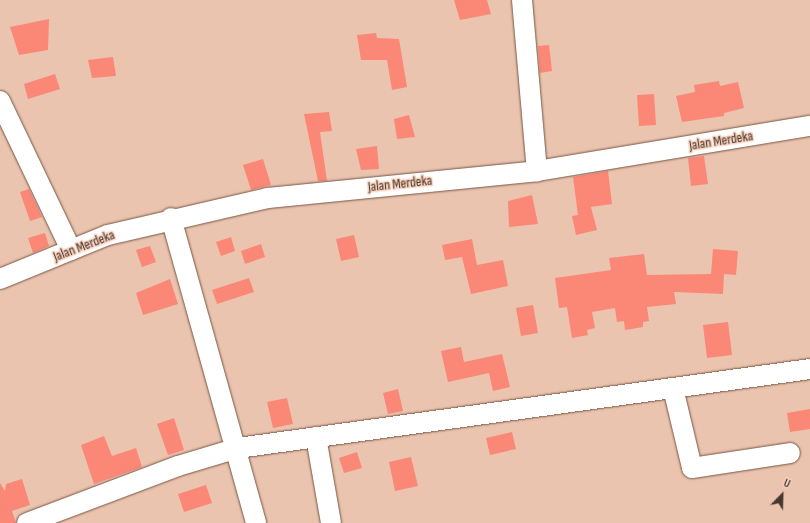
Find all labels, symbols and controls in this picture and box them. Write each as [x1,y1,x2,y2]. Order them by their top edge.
street label: Jalan Merdeka [688,128,754,154]
street label: Jalan Merdeka [367,172,433,196]
street label: Jalan Merdeka [51,227,117,265]
north arrow [762,475,802,515]
text: U [782,476,792,491]

